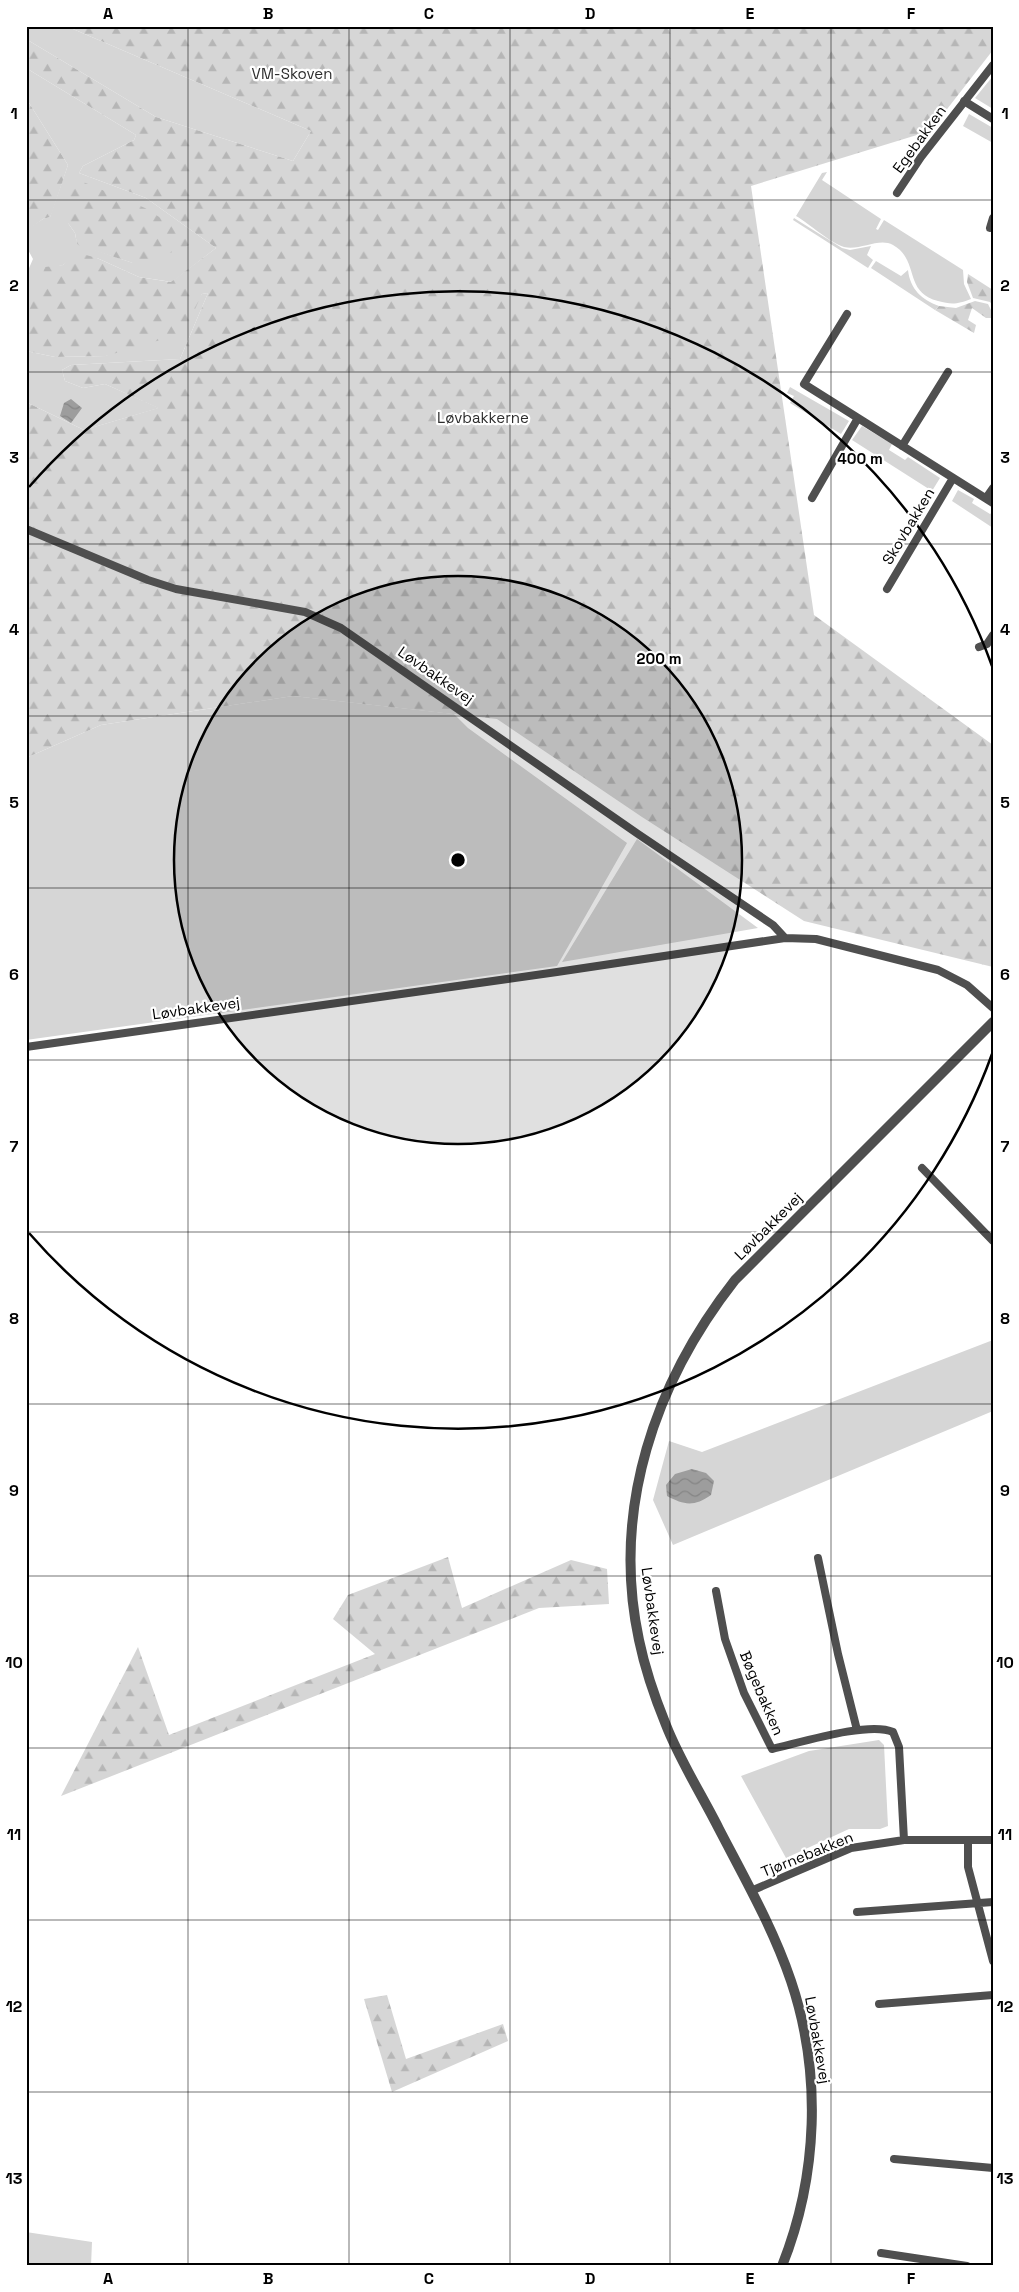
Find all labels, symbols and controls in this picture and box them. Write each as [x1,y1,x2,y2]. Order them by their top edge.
text: A [103,3,113,24]
text: B [263,3,273,24]
text: C [424,3,434,24]
text: D [585,3,595,24]
text: E [746,3,755,24]
text: F [907,3,916,24]
park label: VM-Skoven [252,64,332,83]
street label: Egebakken [888,101,950,177]
text: 1 [10,103,18,124]
text: 1 [1001,103,1009,124]
text: 2 [9,275,19,296]
text: 2 [1000,275,1010,296]
park label: Løvbakkerne [437,408,529,427]
text: 3 [9,447,19,468]
text: 3 [1000,447,1010,468]
text: 400 m [837,449,883,468]
street label: Skovbakken [878,484,938,568]
text: 4 [9,619,19,640]
text: 4 [1000,619,1010,640]
street label: Løvbakkevej [394,642,478,708]
text: 200 m [637,649,681,668]
text: 5 [9,792,19,813]
text: 5 [1000,792,1010,813]
centre of rings [449,851,467,869]
text: 6 [9,964,19,985]
text: 6 [1000,964,1010,985]
street label: Løvbakkevej [151,992,241,1024]
text: 7 [10,1136,19,1157]
text: 7 [1001,1136,1010,1157]
street label: Løvbakkevej [730,1188,806,1264]
text: 8 [9,1308,19,1329]
text: 8 [1000,1308,1010,1329]
text: 9 [9,1480,19,1501]
text: 9 [1000,1480,1010,1501]
street label: Løvbakkevej [637,1566,669,1656]
street label: Bøgebakken [736,1648,788,1738]
text: 10 [5,1652,23,1673]
text: 10 [996,1652,1014,1673]
text: 11 [7,1824,21,1845]
text: 11 [998,1824,1012,1845]
street label: Tjørnebakken [758,1827,856,1881]
street label: Løvbakkevej [801,1995,835,2085]
text: 12 [6,1996,22,2017]
text: 12 [997,1996,1013,2017]
text: 13 [6,2168,23,2189]
text: 13 [997,2168,1014,2189]
text: A [103,2268,113,2289]
text: B [263,2268,273,2289]
text: C [424,2268,434,2289]
text: D [585,2268,595,2289]
text: E [746,2268,755,2289]
text: F [907,2268,916,2289]

